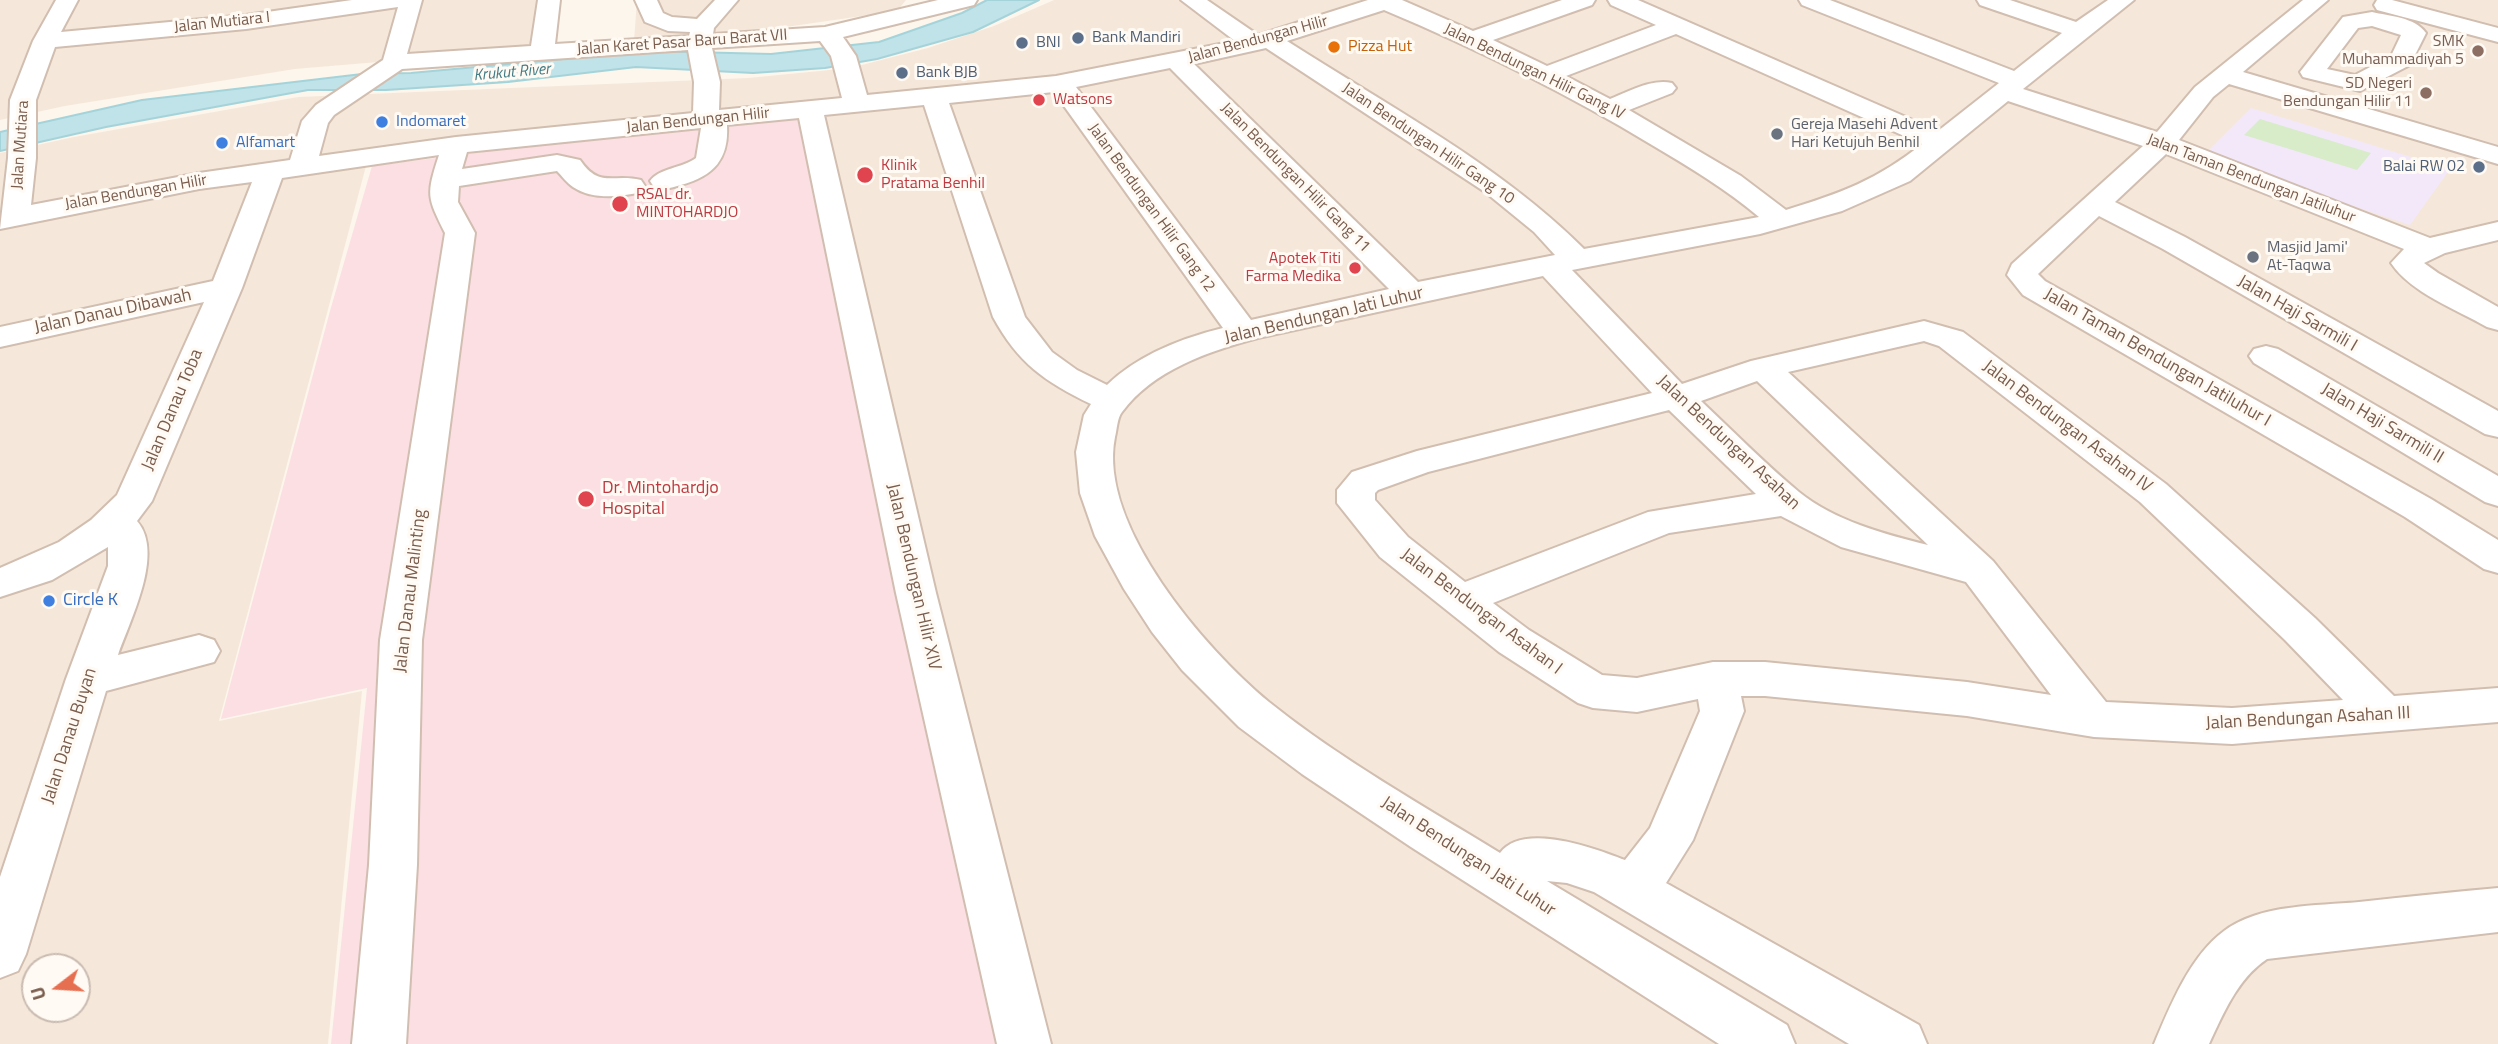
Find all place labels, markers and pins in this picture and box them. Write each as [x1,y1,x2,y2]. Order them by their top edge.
place label: Bank Mandiri [1092,28,1181,48]
marker: Bank Mandiri [1070,30,1086,46]
place label: SMK Muhammadiyah 5 [2342,32,2464,70]
place label: BNI [1036,33,1061,53]
marker: BNI [1014,35,1030,51]
place label: Pizza Hut [1348,37,1412,57]
marker: Pizza Hut [1326,39,1342,55]
marker: SMK Muhammadiyah 5 [2470,43,2486,59]
place label: Bank BJB [916,63,978,83]
marker: Bank BJB [894,65,910,81]
place label: SD Negeri Bendungan Hilir 11 [2283,74,2412,112]
marker: SD Negeri Bendungan Hilir 11 [2418,85,2434,101]
place label: Watsons [1053,90,1112,110]
marker: Watsons [1031,92,1047,108]
place label: Indomaret [396,112,466,132]
marker: Indomaret [374,114,390,130]
place label: Gereja Masehi Advent Hari Ketujuh Benhil [1791,115,1938,153]
marker: Gereja Masehi Advent Hari Ketujuh Benhil [1769,126,1785,142]
place label: Alfamart [236,133,295,153]
marker: Alfamart [214,135,230,151]
place label: Klinik Pratama Benhil [881,156,985,194]
place label: Balai RW 02 [2383,157,2465,177]
marker: Balai RW 02 [2471,159,2487,175]
marker: Klinik Pratama Benhil [855,165,875,185]
place label: RSAL dr. MINTOHARDJO [636,185,738,223]
marker: RSAL dr. MINTOHARDJO [610,194,630,214]
place label: Masjid Jami' At-Taqwa [2267,238,2348,276]
place label: Apotek Titi Farma Medika [1246,249,1341,287]
marker: Masjid Jami' At-Taqwa [2245,249,2261,265]
marker: Apotek Titi Farma Medika [1347,260,1363,276]
place label: Dr. Mintohardjo Hospital [602,478,719,520]
marker: Dr. Mintohardjo Hospital [576,489,596,509]
place label: Circle K [63,590,118,612]
marker: Circle K [41,593,57,609]

